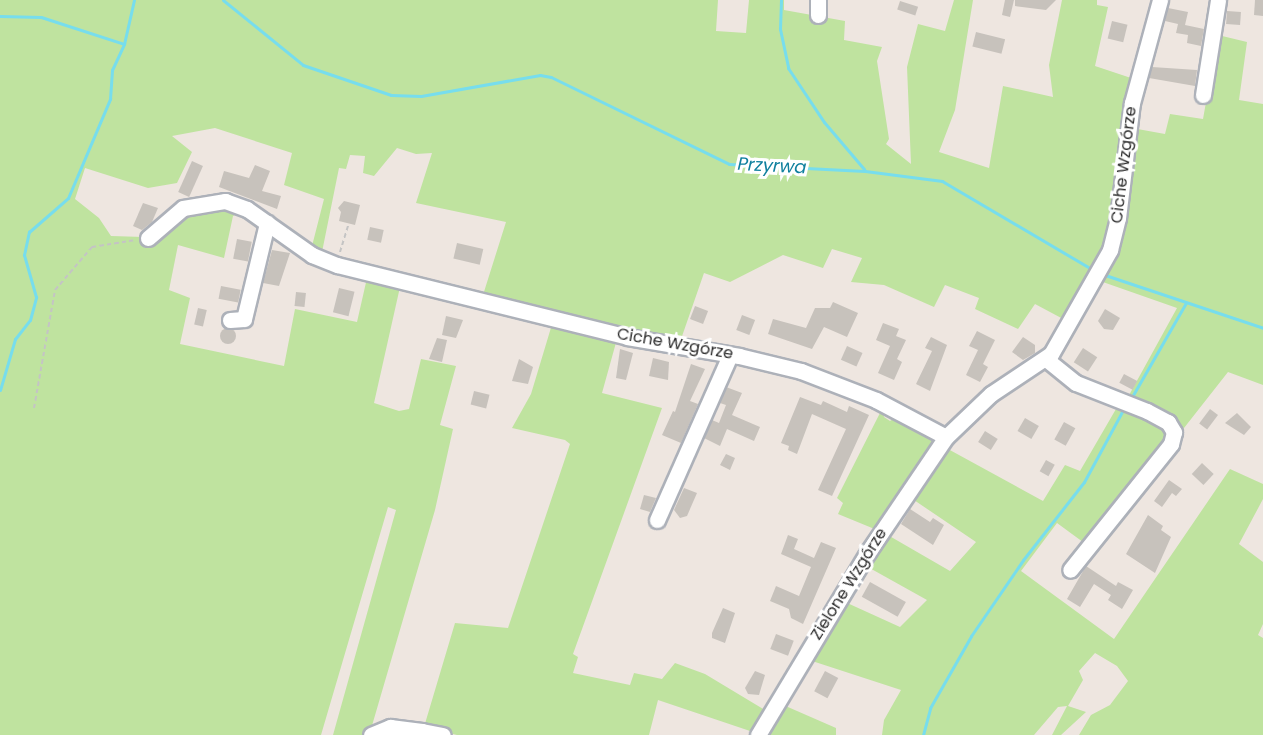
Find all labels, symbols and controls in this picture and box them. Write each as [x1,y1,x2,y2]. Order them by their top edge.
street label: Ciche Wzgórze [1107,105,1141,225]
water label: Przyrwa [737,153,807,179]
street label: Ciche Wzgórze [615,324,735,364]
street label: Zielone Wzgórze [807,525,891,643]

